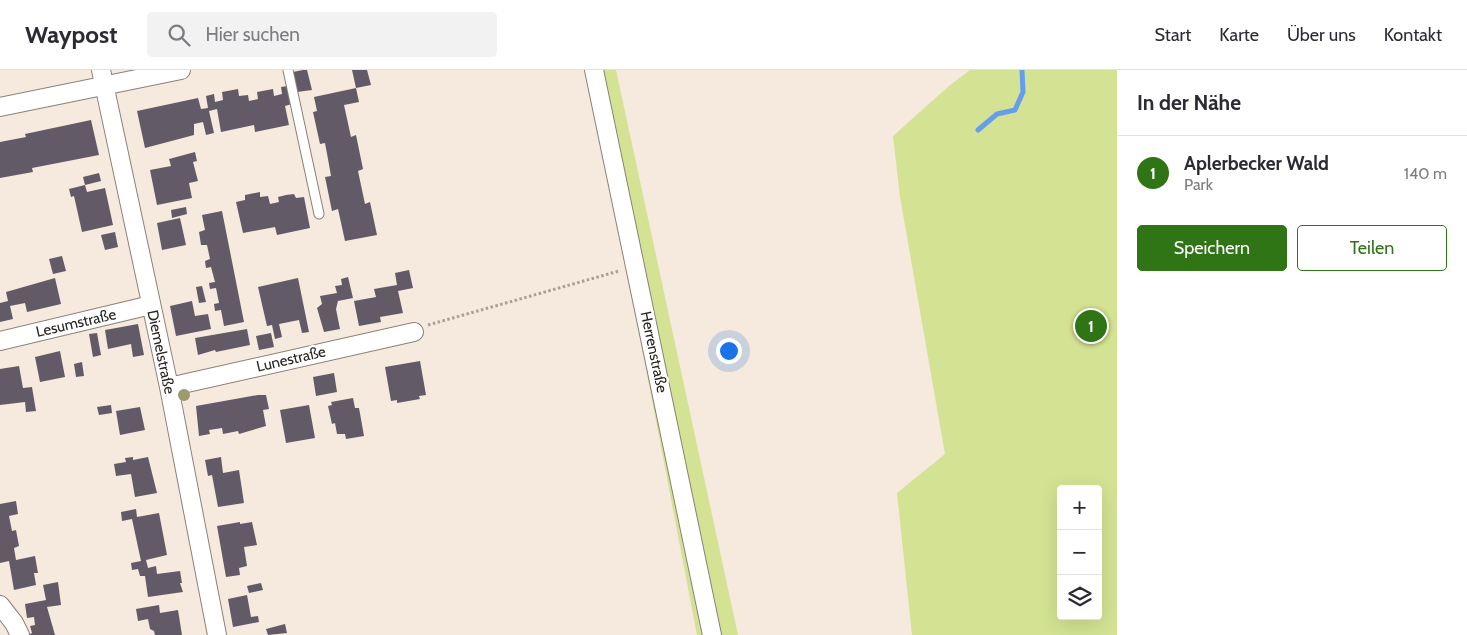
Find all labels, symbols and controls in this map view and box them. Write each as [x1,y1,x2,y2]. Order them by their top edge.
search box [147,12,497,57]
text: Waypost [25,20,117,49]
icon: search [165,21,193,49]
text: Hier suchen [205,23,300,46]
text: Start [1155,24,1191,46]
text: Karte [1219,24,1259,46]
text: Über uns [1287,24,1356,46]
text: Kontakt [1384,24,1442,46]
text: In der Nähe [1137,90,1241,115]
text: Aplerbecker Wald [1184,152,1329,175]
text: 1 [1150,164,1156,183]
text: 140 m [1404,164,1447,183]
text: Park [1184,175,1213,194]
button: Speichern [1137,225,1287,271]
button: Teilen [1297,225,1447,271]
street label: Lesumstraße [34,305,118,341]
pin: 1 [1075,307,1107,345]
street label: Diemelstraße [143,308,179,396]
street label: Herrenstraße [637,310,671,395]
your location [716,338,742,364]
street label: Lunestraße [255,342,328,376]
map controls [1057,485,1102,620]
button: + [1057,485,1102,530]
button: − [1057,530,1102,575]
button: layers [1057,575,1102,620]

